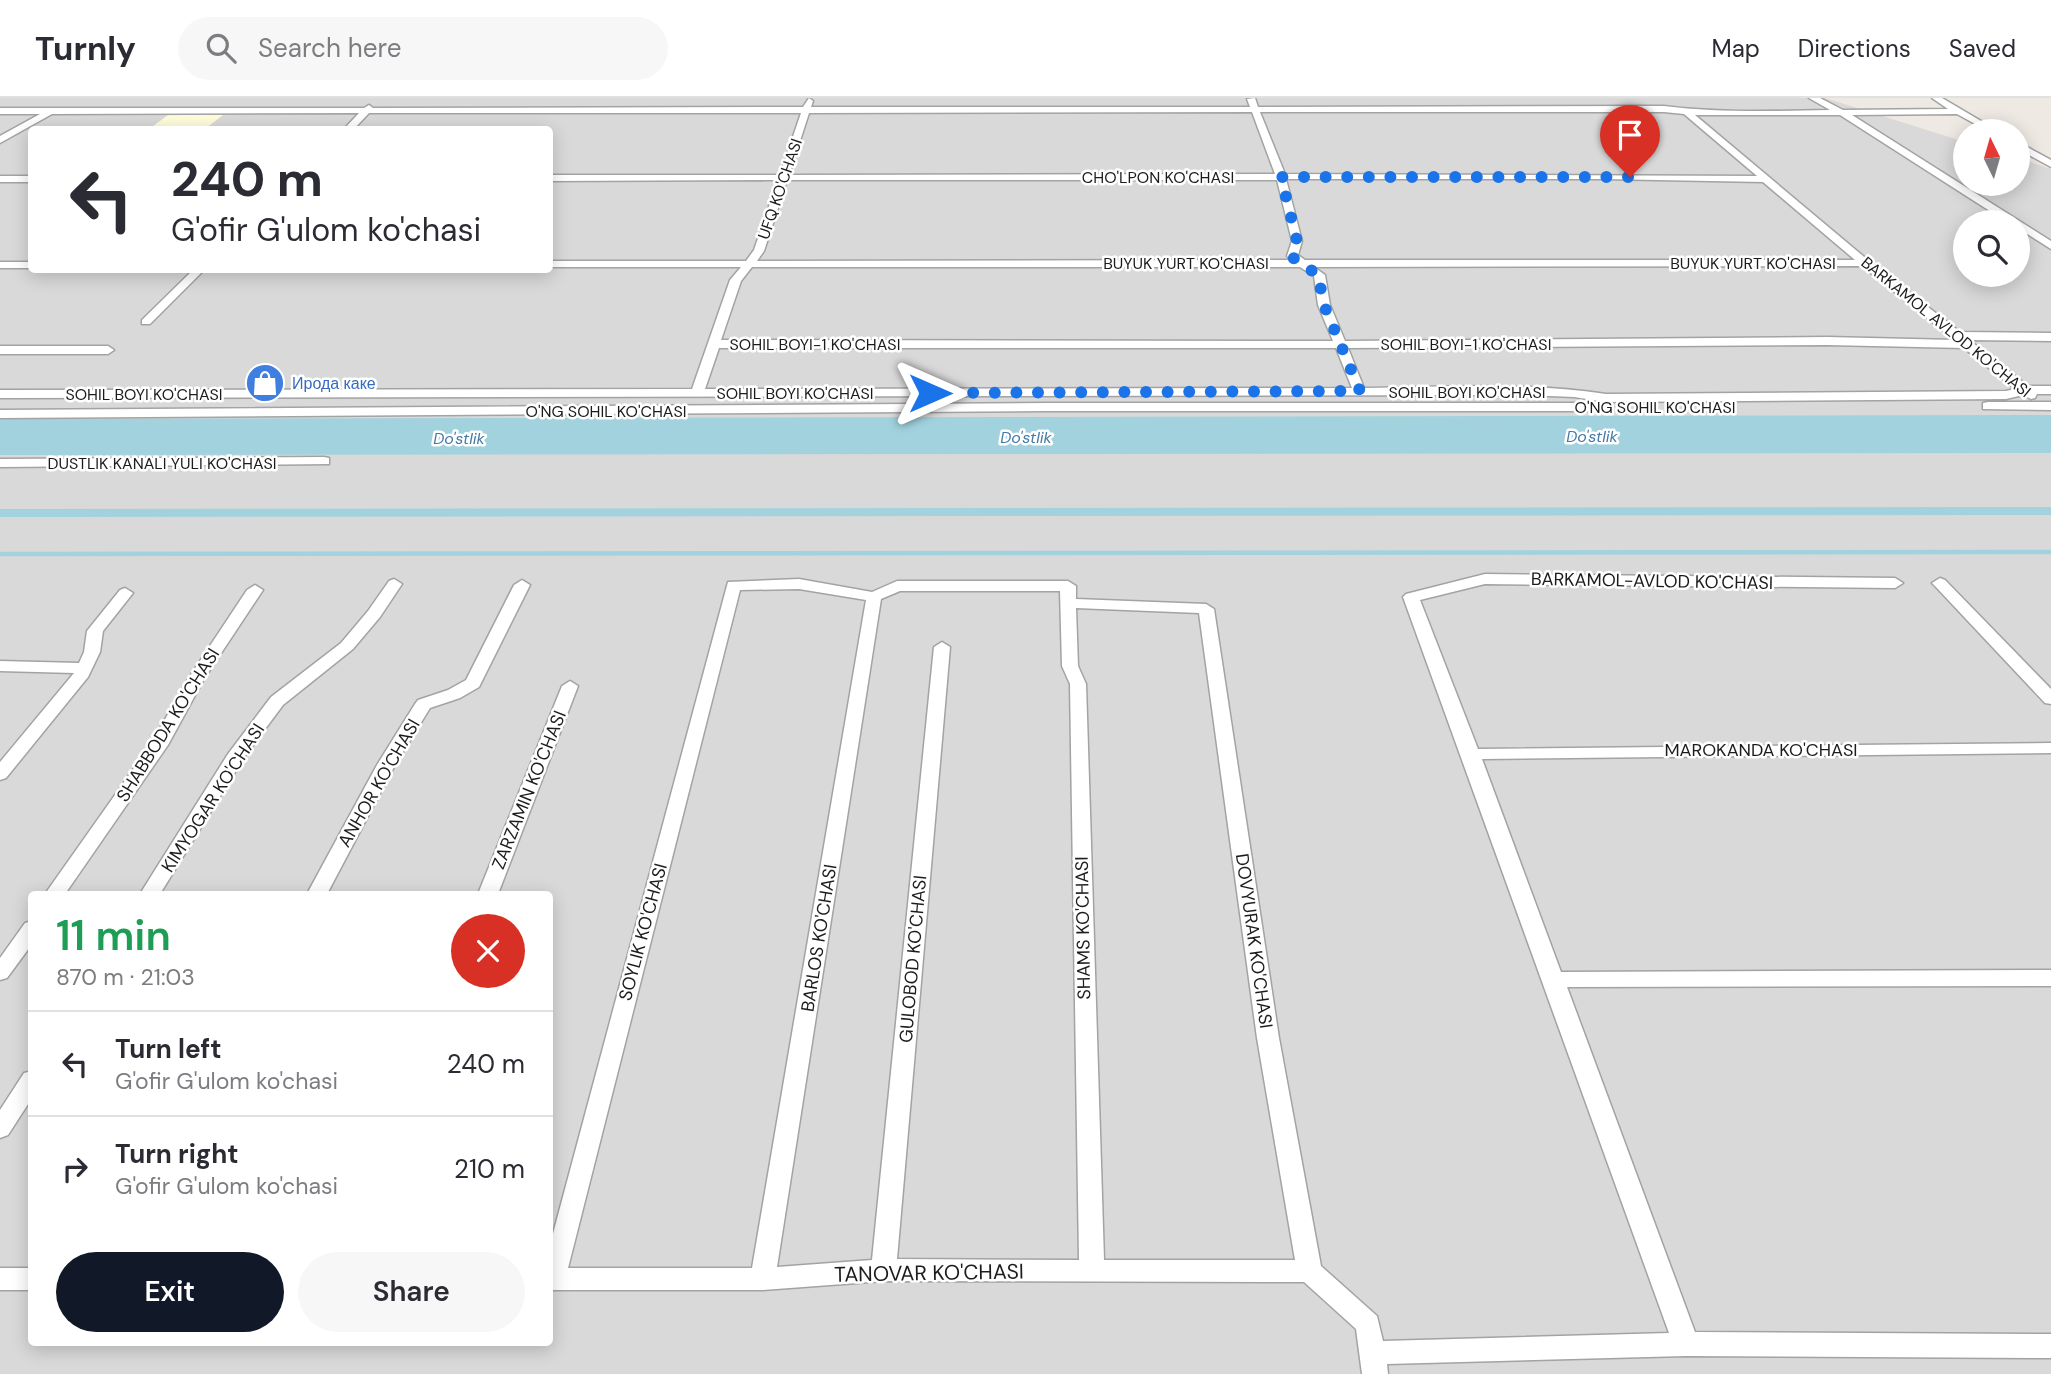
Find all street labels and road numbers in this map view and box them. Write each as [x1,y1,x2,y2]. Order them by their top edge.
street label: UFQ KO'CHASI [753,136,807,242]
street label: CHO'LPON KO'CHASI [1082,167,1234,188]
street label: BARKAMOL AVLOD KO'CHASI [1857,252,2035,402]
street label: BUYUK YURT KO'CHASI [1103,253,1269,274]
street label: BUYUK YURT KO'CHASI [1670,253,1836,274]
street label: SOHIL BOYI-1 KO'CHASI [730,334,900,355]
street label: SOHIL BOYI-1 KO'CHASI [1381,334,1551,355]
street label: SOHIL BOYI KO'CHASI [1388,382,1546,403]
street label: SOHIL BOYI KO'CHASI [716,383,874,404]
street label: SOHIL BOYI KO'CHASI [65,384,223,405]
street label: O'NG SOHIL KO'CHASI [1575,397,1736,418]
street label: O'NG SOHIL KO'CHASI [526,401,687,422]
street label: DUSTLIK KANALI YULI KO'CHASI [47,453,277,474]
street label: BARKAMOL-AVLOD KO'CHASI [1531,567,1773,595]
street label: SHABBODA KO'CHASI [111,644,225,806]
street label: ZARZAMIN KO'CHASI [486,707,572,873]
street label: ANHOR KO'CHASI [333,714,425,852]
street label: KIMYOGAR KO'CHASI [156,719,270,877]
street label: MAROKANDA KO'CHASI [1664,738,1858,762]
street label: DOVYURAK KO'CHASI [1230,852,1278,1030]
street label: SHAMS KO'CHASI [1070,856,1096,1000]
street label: SOYLIK KO'CHASI [613,861,673,1003]
street label: BARLOS KO'CHASI [795,862,843,1014]
street label: GULOBOD KO'CHASI [894,874,932,1044]
street label: TANOVAR KO'CHASI [834,1257,1024,1289]

